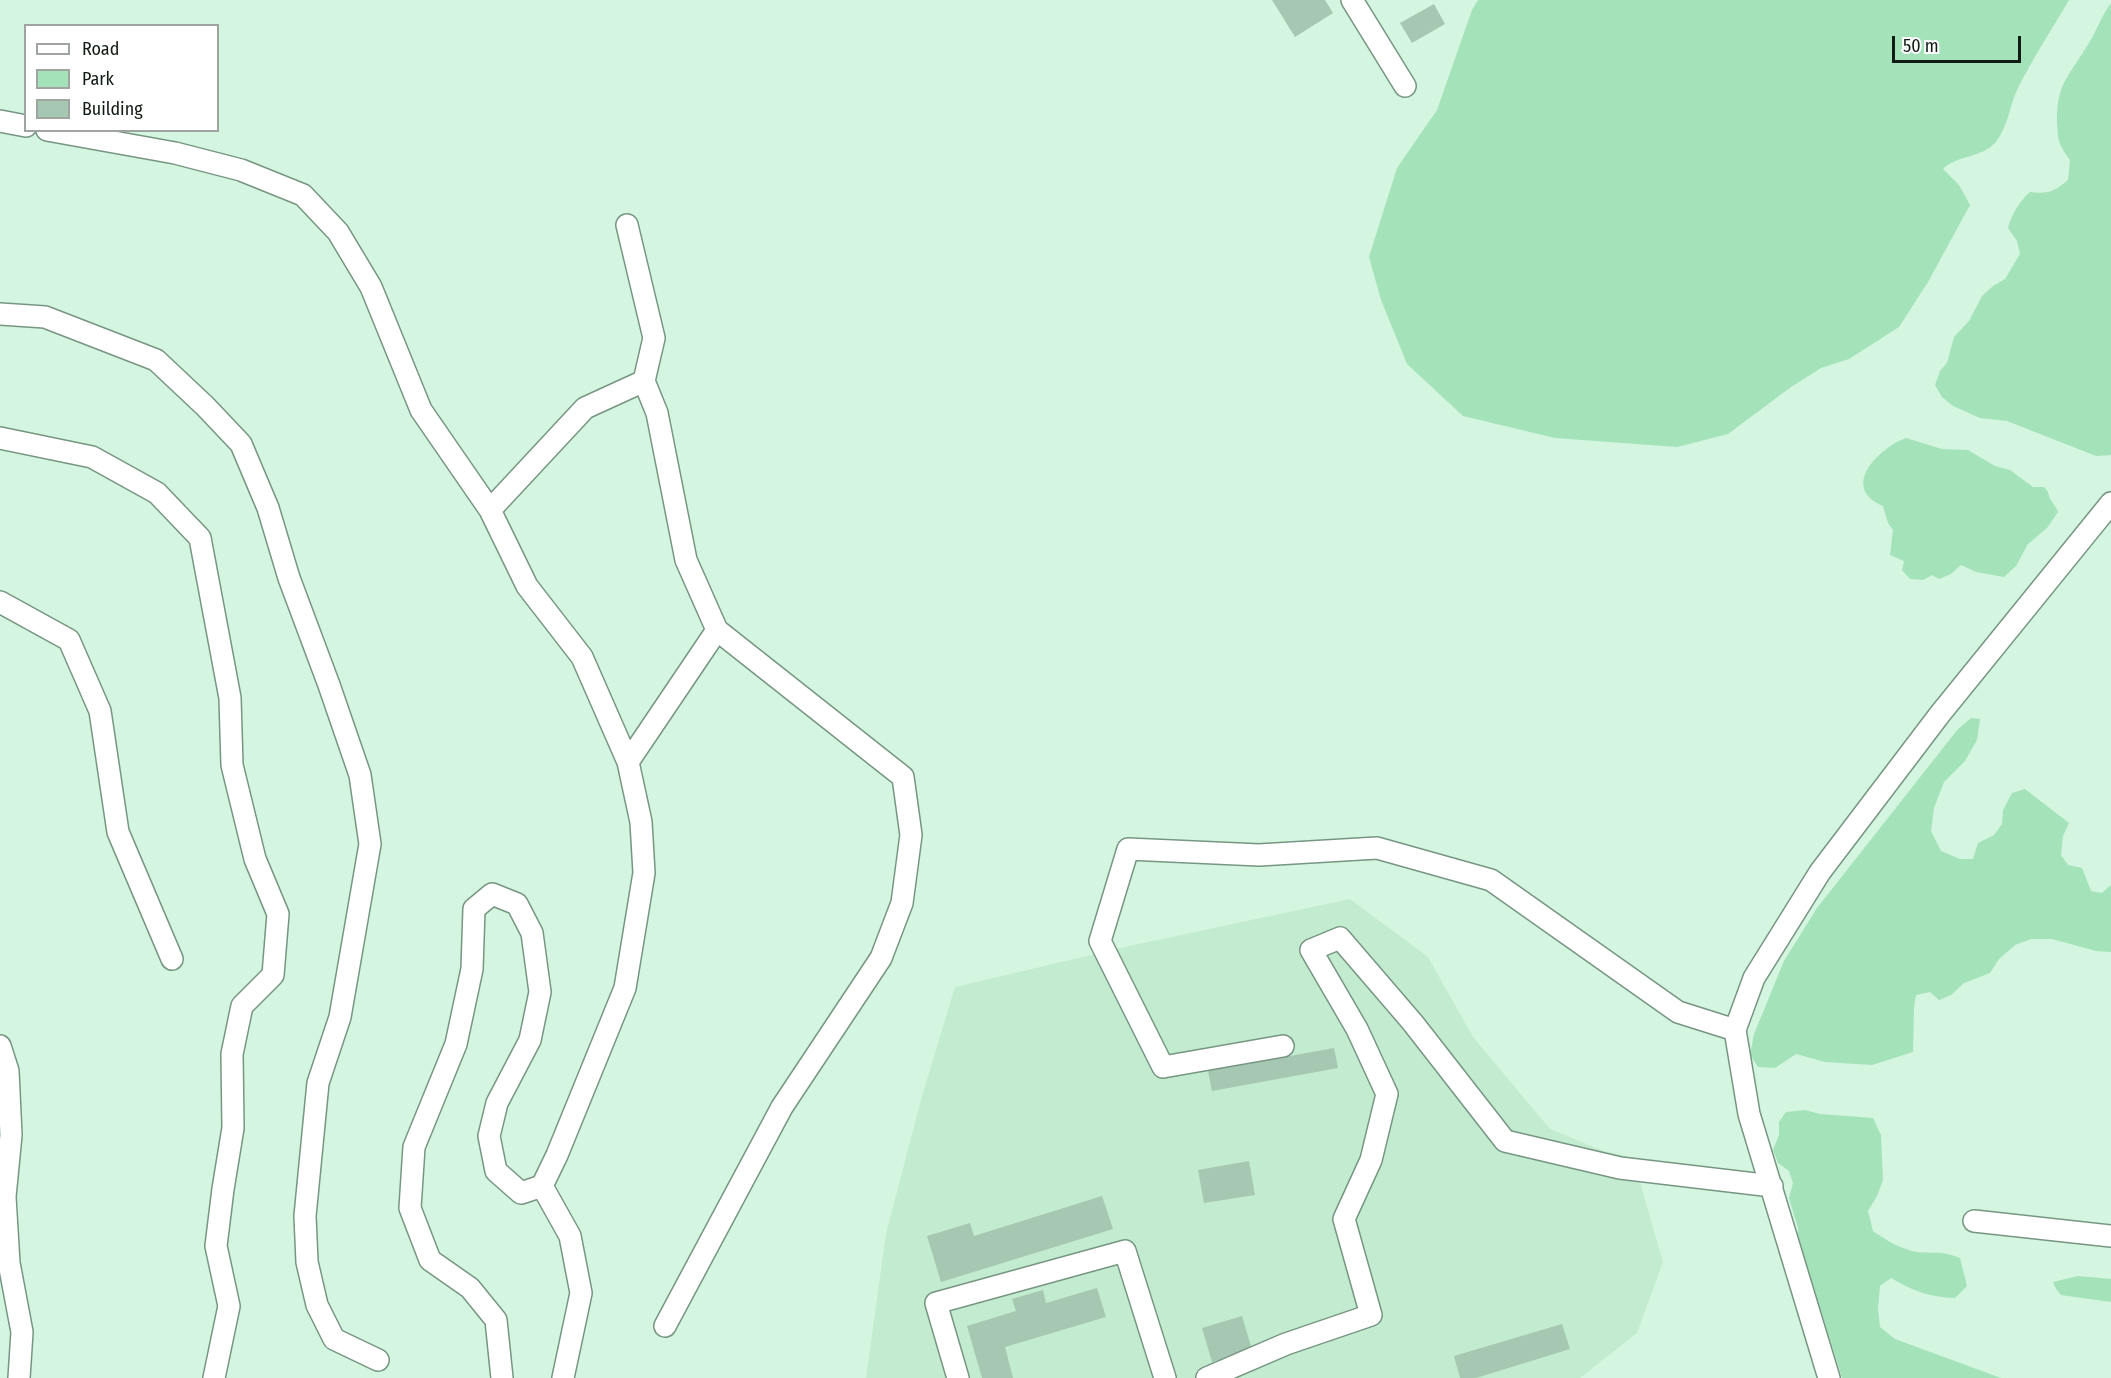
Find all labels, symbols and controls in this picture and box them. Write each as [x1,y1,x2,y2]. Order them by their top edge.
legend [24,24,219,132]
scale bar [1895,24,2024,62]
text: 50 m [1903,35,1939,57]
text: Road [82,38,119,60]
text: Park [82,68,114,90]
text: Building [82,98,143,120]

